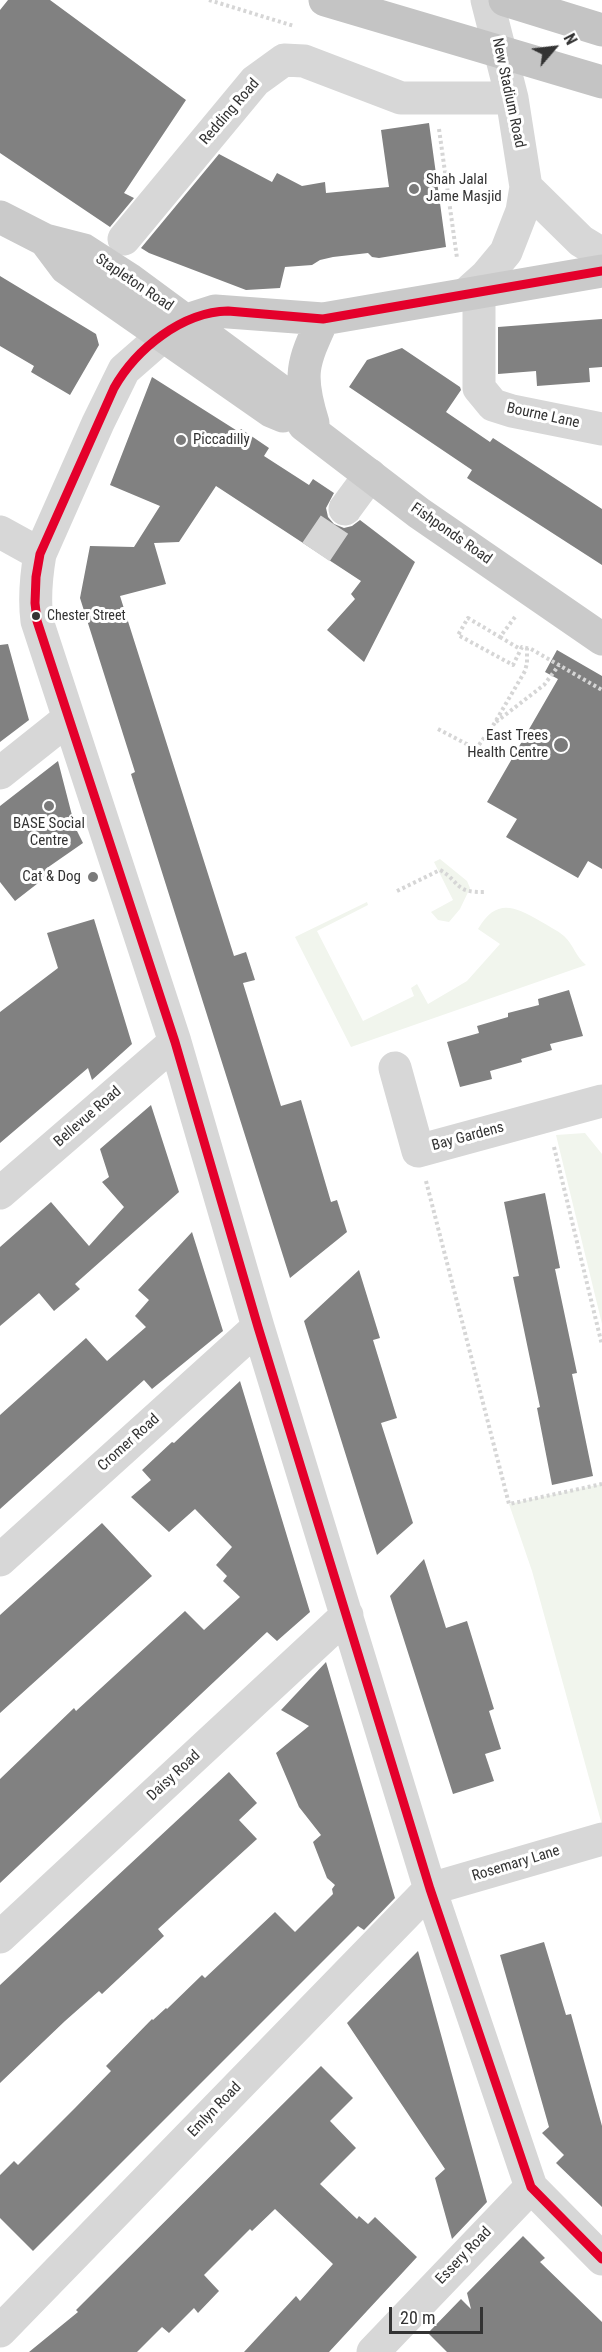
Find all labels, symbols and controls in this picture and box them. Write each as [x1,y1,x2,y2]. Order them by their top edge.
north arrow [524,18,584,78]
text: N [560,31,581,48]
street label: New Stadium Road [488,36,528,150]
street label: Redding Road [196,75,264,149]
place label: Shah Jalal Jame Masjid [426,171,502,206]
marker: Shah Jalal Jame Masjid [407,182,421,196]
street label: Stapleton Road [92,250,176,316]
street label: Bourne Lane [505,400,581,432]
place label: Piccadilly [193,431,250,449]
marker: Piccadilly [174,433,188,447]
street label: Fishponds Road [407,499,495,569]
place label: Chester Street [47,608,126,624]
marker: Chester Street [30,610,42,622]
place label: East Trees Health Centre [467,727,548,762]
marker: East Trees Health Centre [552,736,570,754]
marker: BASE Social Centre [42,799,56,813]
place label: BASE Social Centre [13,815,85,850]
place label: Cat & Dog [22,868,81,886]
marker: Cat & Dog [86,870,100,884]
street label: Bellevue Road [51,1083,125,1151]
street label: Bay Gardens [430,1119,506,1155]
street label: Cromer Road [94,1411,164,1475]
street label: Daisy Road [144,1747,204,1805]
street label: Rosemary Lane [470,1842,562,1886]
street label: Emlyn Road [184,2079,246,2141]
street label: Essery Road [432,2224,496,2288]
scale bar [392,2295,486,2333]
text: 20 m [400,2307,435,2328]

